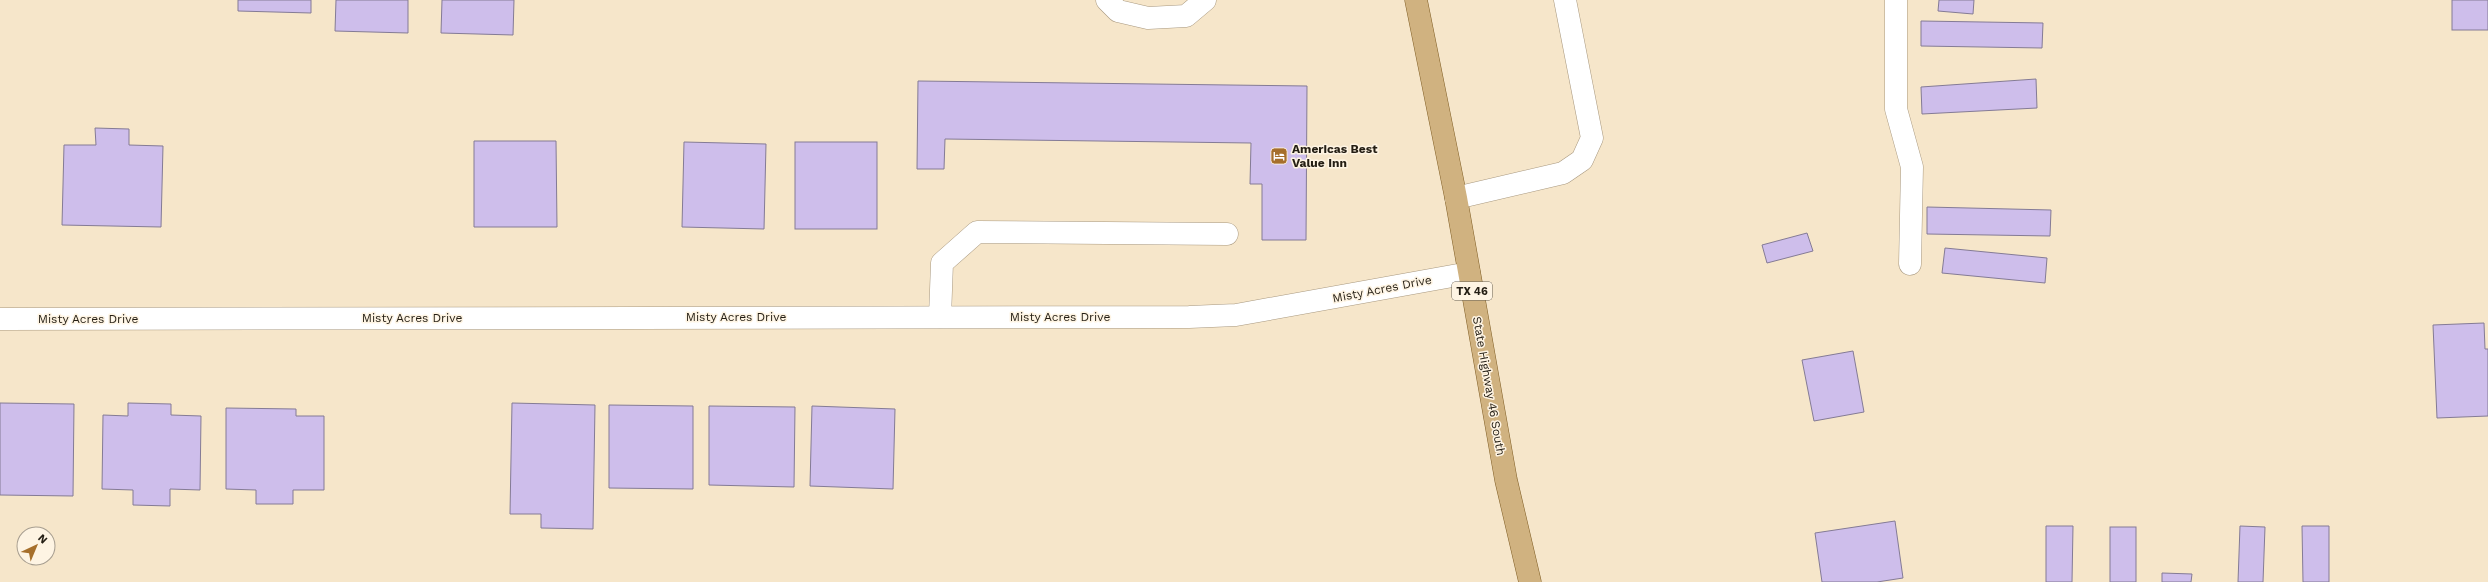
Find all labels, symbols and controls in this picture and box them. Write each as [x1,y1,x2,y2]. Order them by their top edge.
place label: Americas Best Value Inn [1292,142,1378,170]
hotel icon: Americas Best Value Inn [1269,146,1289,166]
street label: Misty Acres Drive [1331,273,1433,305]
road number: TX 46 [1452,282,1492,300]
street label: Misty Acres Drive [686,310,786,324]
street label: Misty Acres Drive [1010,310,1110,324]
street label: Misty Acres Drive [362,311,462,325]
street label: Misty Acres Drive [38,312,138,326]
street label: State Highway 46 South [1470,315,1508,457]
north arrow [16,526,56,566]
text: N [35,532,50,547]

